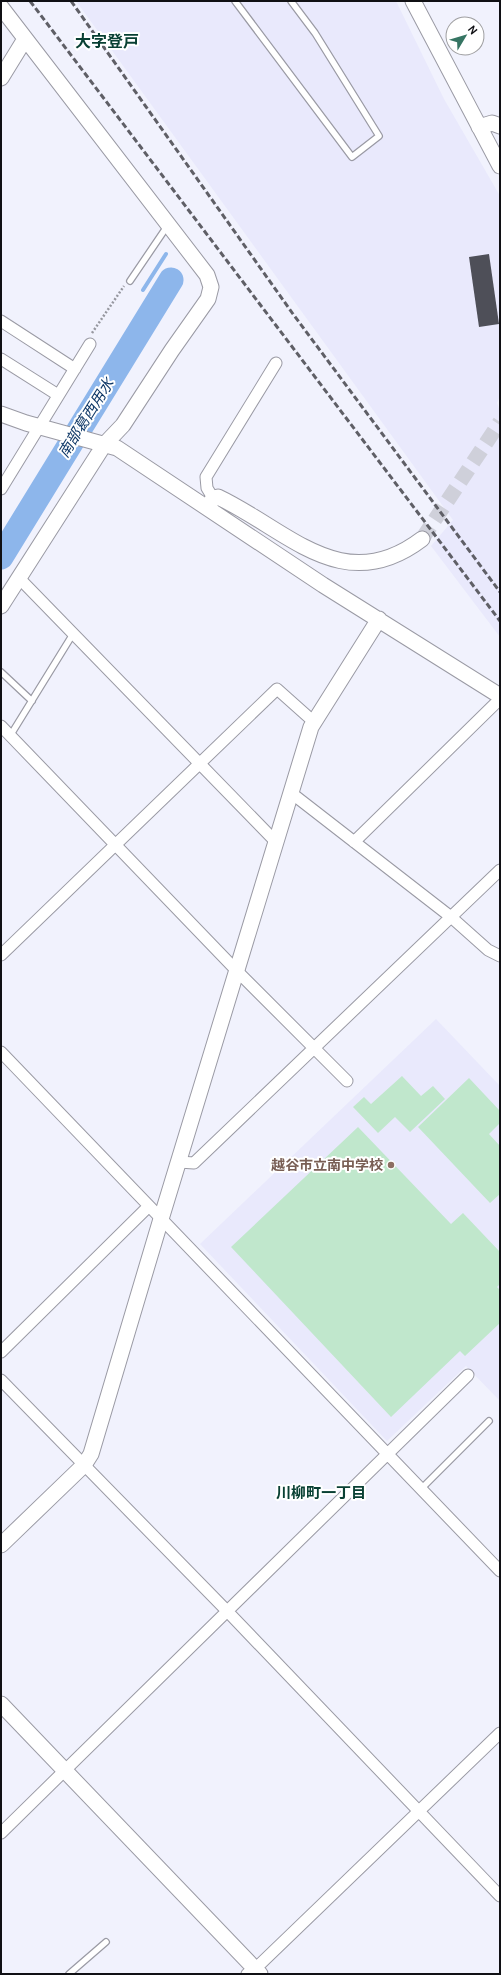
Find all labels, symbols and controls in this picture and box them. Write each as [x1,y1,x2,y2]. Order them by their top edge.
north arrow [445,16,485,56]
text: N [465,22,481,37]
district label: 大字登戸 [75,32,139,51]
water label: 南部葛西用水 [55,373,119,461]
place label: 越谷市立南中学校 [271,1156,383,1174]
marker: 越谷市立南中学校 [386,1160,396,1170]
district label: 川柳町一丁目 [276,1484,366,1502]

